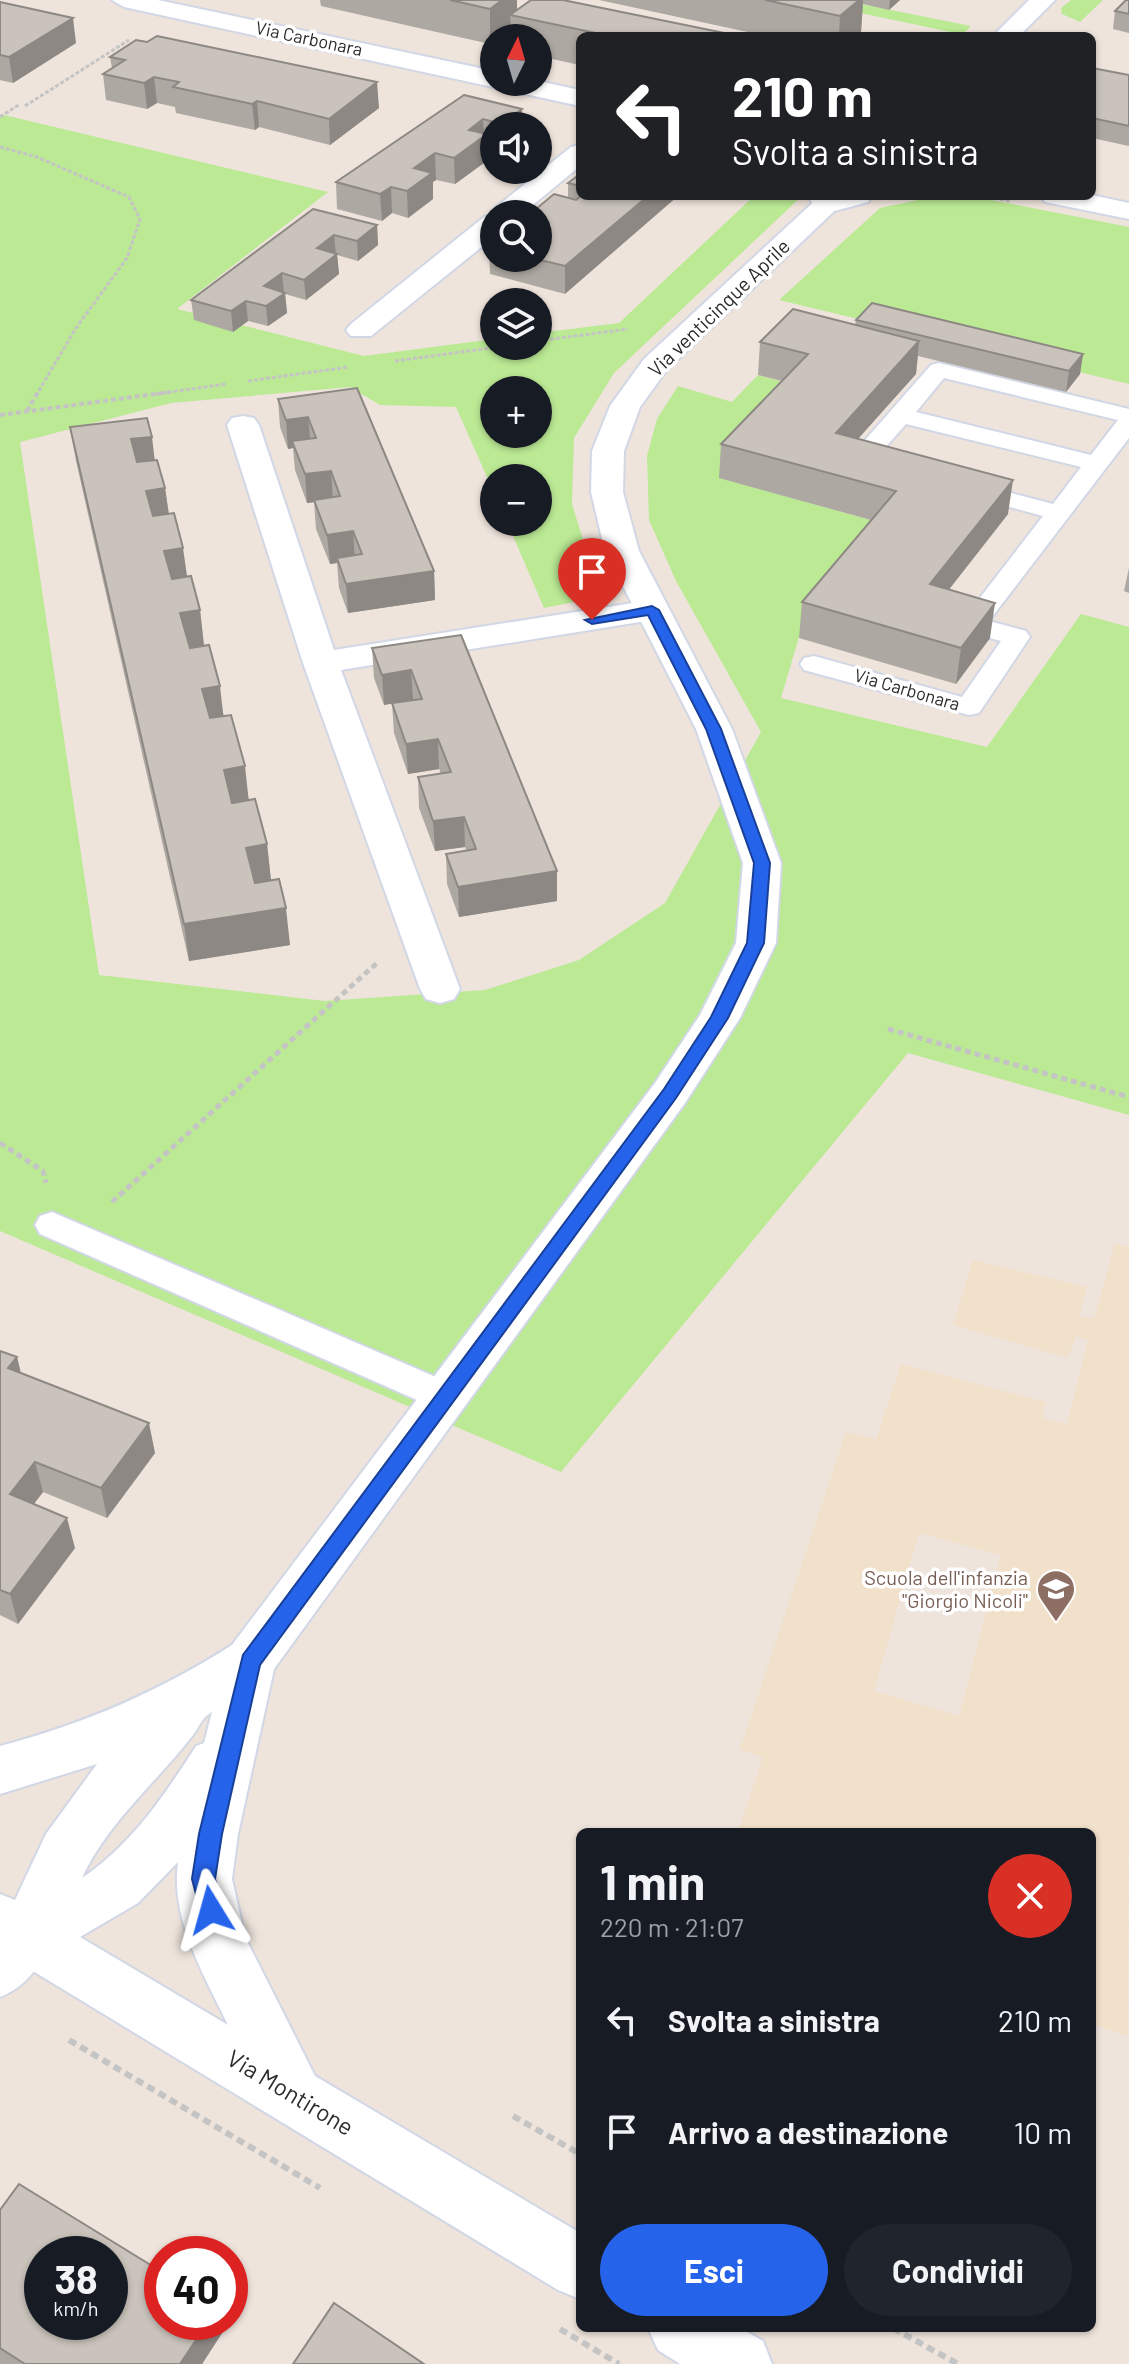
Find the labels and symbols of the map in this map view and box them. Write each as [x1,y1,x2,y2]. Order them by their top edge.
street label: Via Carbonara [254,16,365,60]
north arrow [480,24,552,96]
street label: Via venticinque Aprile [642,233,794,381]
pin [558,538,626,620]
street label: Via Carbonara [852,663,963,715]
place label: Scuola dell'infanzia "Giorgio Nicoli" [864,1565,1028,1612]
school or university icon: Scuola dell'infanzia "Giorgio Nicoli" [1035,1568,1077,1623]
position arrow [169,1868,253,1952]
street label: Via Montirone [222,2043,359,2141]
speed limit sign: 40 [144,2236,248,2340]

